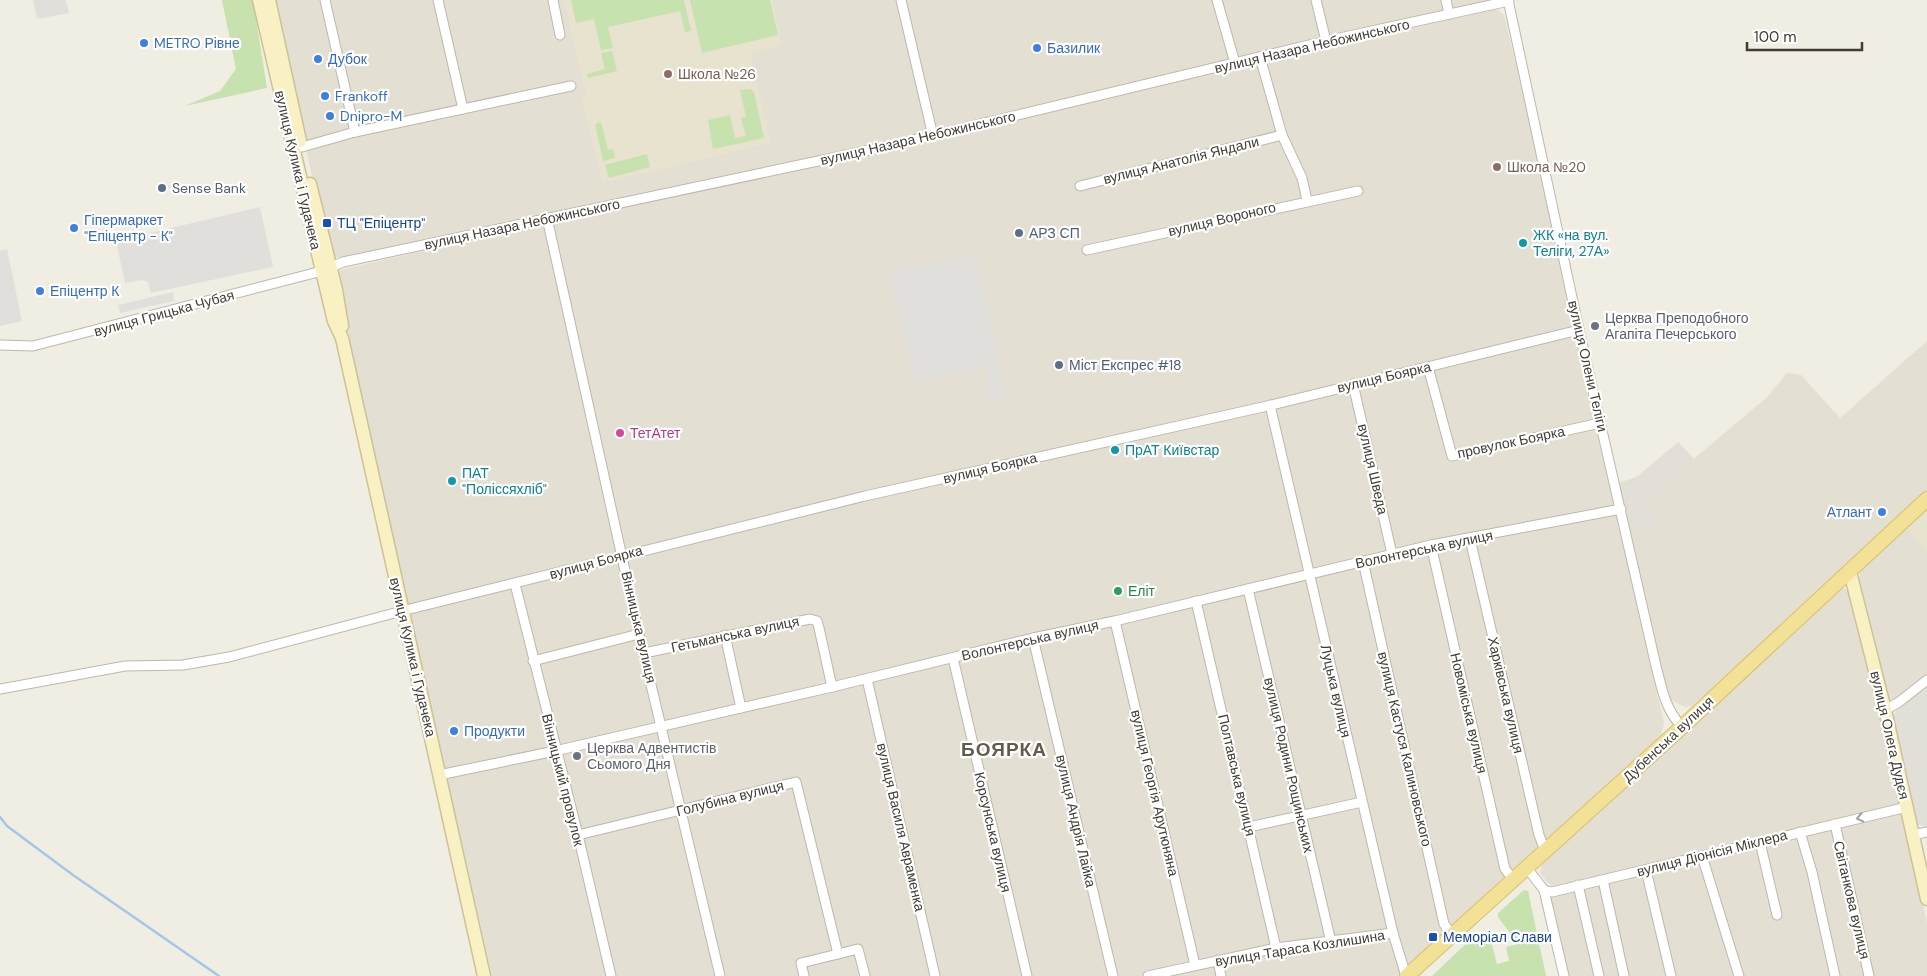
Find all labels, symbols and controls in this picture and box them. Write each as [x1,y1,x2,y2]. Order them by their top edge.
street label: вулиця Назара Небожинського [1213,15,1411,77]
scale bar [1747,20,1862,52]
text: 100 m [1754,27,1797,47]
place label: METRO Рівне [154,34,240,52]
marker: METRO Рівне [138,37,150,49]
place label: Базилик [1047,39,1101,57]
marker: Базилик [1031,42,1043,54]
place label: Дубок [328,50,368,68]
marker: Дубок [312,53,324,65]
place label: Школа №26 [678,65,756,83]
marker: Школа №26 [662,68,674,80]
place label: Frankoff [335,87,388,105]
street label: вулиця Кулика і Гудачека [271,89,325,252]
marker: Frankoff [319,90,331,102]
place label: Dnipro-M [340,107,402,125]
street label: вулиця Назара Небожинського [819,107,1017,169]
marker: Dnipro-M [324,110,336,122]
street label: вулиця Анатолія Яндали [1101,132,1261,188]
place label: Школа №20 [1507,158,1586,176]
marker: Школа №20 [1491,161,1503,173]
place label: Sense Bank [172,179,246,197]
marker: Sense Bank [156,182,168,194]
street label: вулиця Назара Небожинського [422,194,622,254]
street label: вулиця Вороного [1166,198,1278,240]
place label: Гіпермаркет "Епіцентр - К" [84,211,173,245]
place label: ТЦ "Епіцентр" [337,214,425,232]
marker: ТЦ "Епіцентр" [321,217,333,229]
marker: Гіпермаркет "Епіцентр - К" [68,222,80,234]
place label: АРЗ СП [1029,224,1080,242]
place label: ЖК «на вул. Теліги, 27А» [1533,226,1610,260]
marker: АРЗ СП [1013,227,1025,239]
marker: ЖК «на вул. Теліги, 27А» [1517,237,1529,249]
place label: Епіцентр К [50,282,120,300]
marker: Епіцентр К [34,285,46,297]
street label: вулиця Грицька Чубая [92,286,236,340]
street label: вулиця Олени Теліги [1564,298,1612,434]
place label: Церква Преподобного Агапіта Печерського [1605,309,1749,343]
marker: Церква Преподобного Агапіта Печерського [1589,320,1601,332]
place label: Міст Експрес #18 [1069,356,1182,374]
street label: вулиця Боярка [1335,357,1433,397]
marker: Міст Експрес #18 [1053,359,1065,371]
street label: вулиця Шведа [1354,422,1392,516]
street label: провулок Боярка [1456,422,1567,462]
place label: ТетАтет [630,424,681,442]
marker: ТетАтет [614,427,626,439]
place label: ПрАТ Київстар [1125,441,1220,459]
marker: ПрАТ Київстар [1109,444,1121,456]
street label: вулиця Боярка [941,448,1039,488]
place label: ПАТ "Поліссяхліб" [462,464,547,498]
marker: ПАТ "Поліссяхліб" [446,475,458,487]
place label: Атлант [1827,503,1873,521]
marker: Атлант [1876,506,1888,518]
street label: Волонтерська вулиця [1354,526,1494,572]
street label: вулиця Боярка [547,541,645,583]
street label: Вінницька вулиця [617,569,661,685]
street label: вулиця Кулика і Гудачека [386,576,440,739]
place label: Еліт [1128,582,1156,600]
marker: Еліт [1112,585,1124,597]
street label: Гетьманська вулиця [669,612,801,656]
street label: Волонтерська вулиця [960,615,1100,665]
street label: Харківська вулиця [1484,635,1528,755]
street label: Луцька вулиця [1317,643,1355,739]
street label: вулиця Кастуся Калиновського [1374,650,1436,848]
street label: Новоміська вулиця [1446,651,1492,775]
street label: вулиця Олега Дудєя [1866,669,1914,801]
street label: вулиця Родини Рощинських [1260,676,1318,854]
street label: Дубенська вулиця [1619,692,1717,786]
street label: вулиця Георгія Арутюняна [1127,708,1183,878]
street label: Вінницький провулок [538,712,588,849]
street label: Полтавська вулиця [1214,712,1260,838]
place label: Продукти [464,722,525,740]
marker: Продукти [448,725,460,737]
district label: БОЯРКА [961,737,1047,762]
place label: Церква Адвентистів Сьомого Дня [587,739,716,773]
street label: вулиця Василя Авраменка [873,741,929,913]
marker: Церква Адвентистів Сьомого Дня [571,750,583,762]
street label: вулиця Андрія Лайка [1052,753,1100,889]
street label: Корсунська вулиця [970,770,1016,894]
street label: Голубина вулиця [674,776,786,820]
one-way arrow [1855,812,1864,823]
street label: вулиця Діонісія Міклера [1635,826,1789,880]
street label: Світанкова вулиця [1830,839,1874,961]
street label: вулиця Тараса Козлишина [1214,926,1386,970]
place label: Меморіал Слави [1443,928,1552,946]
marker: Меморіал Слави [1427,931,1439,943]

